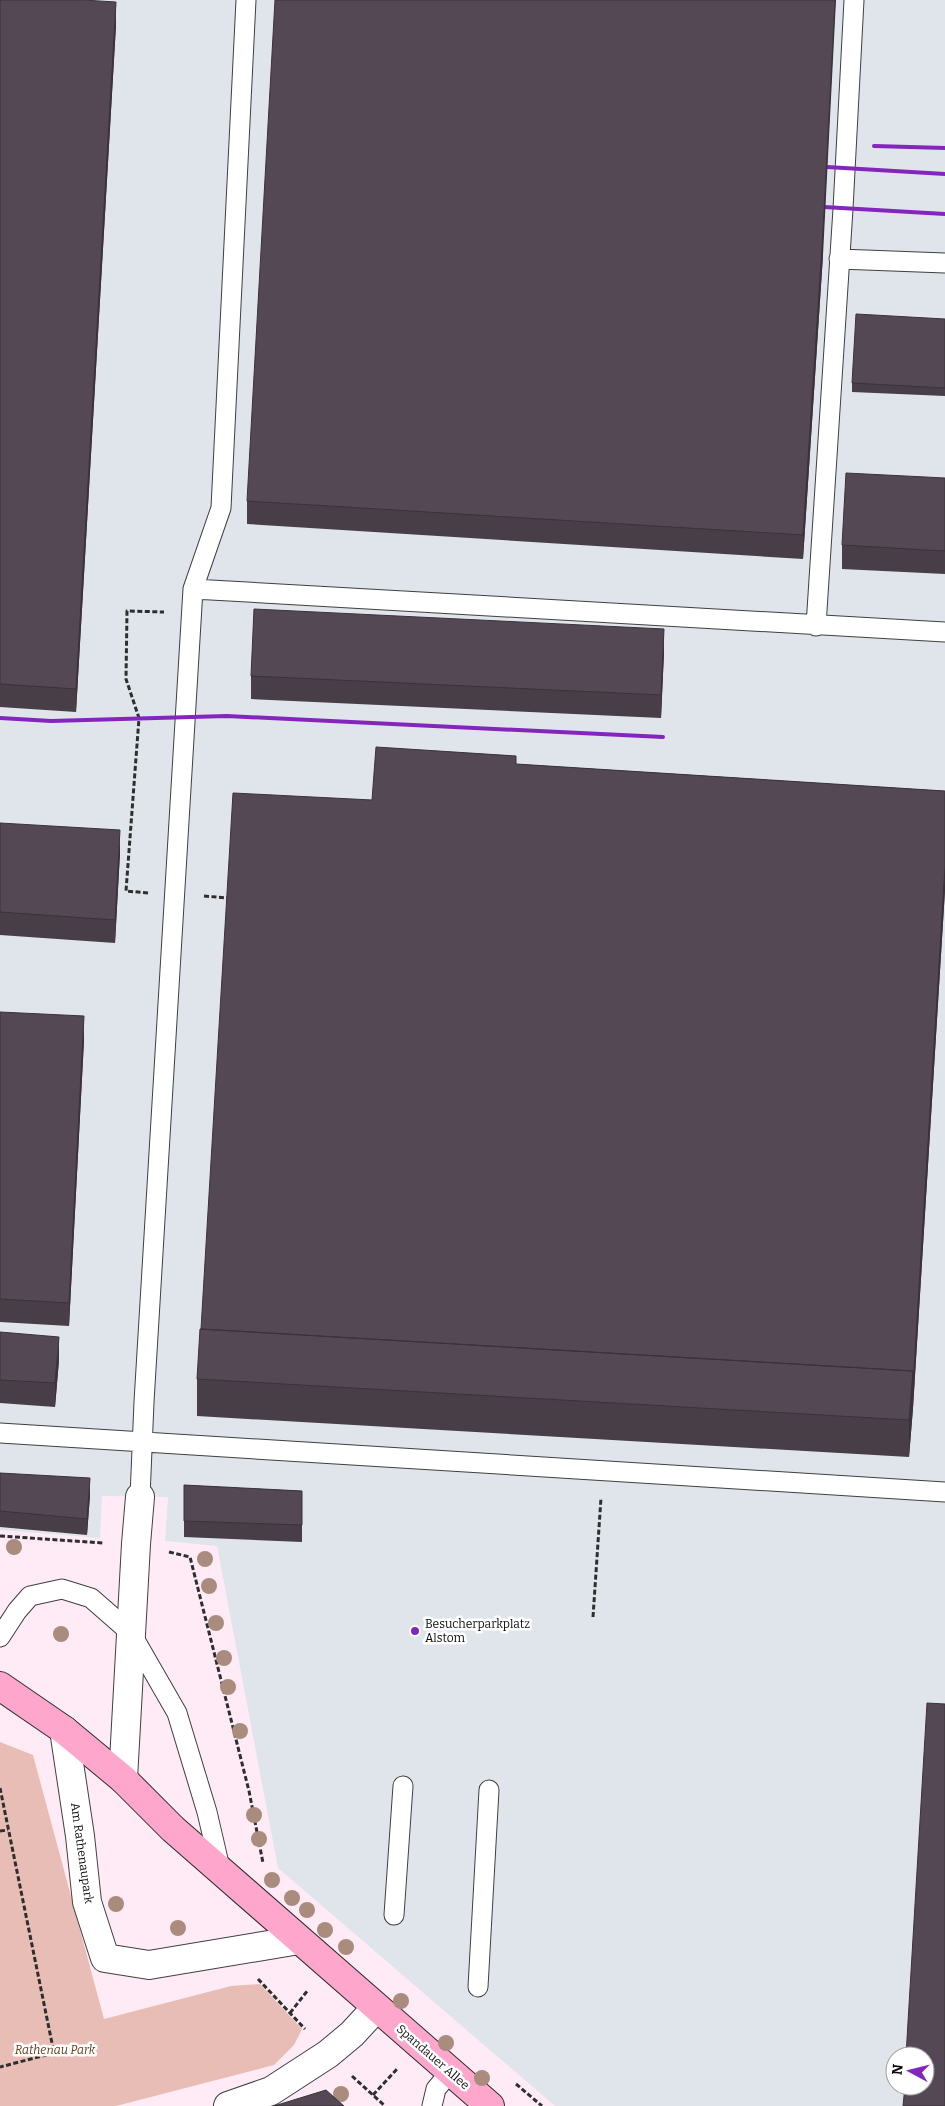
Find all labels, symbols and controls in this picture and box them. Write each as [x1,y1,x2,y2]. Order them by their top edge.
place label: Besucherparkplatz Alstom [425,1617,530,1645]
marker: Besucherparkplatz Alstom [409,1625,421,1637]
street label: Am Rathenaupark [68,1802,96,1905]
street label: Spandauer Allee [394,2022,472,2092]
park label: Rathenau Park [15,2043,96,2057]
north arrow [885,2046,935,2096]
text: N [888,2063,907,2076]

